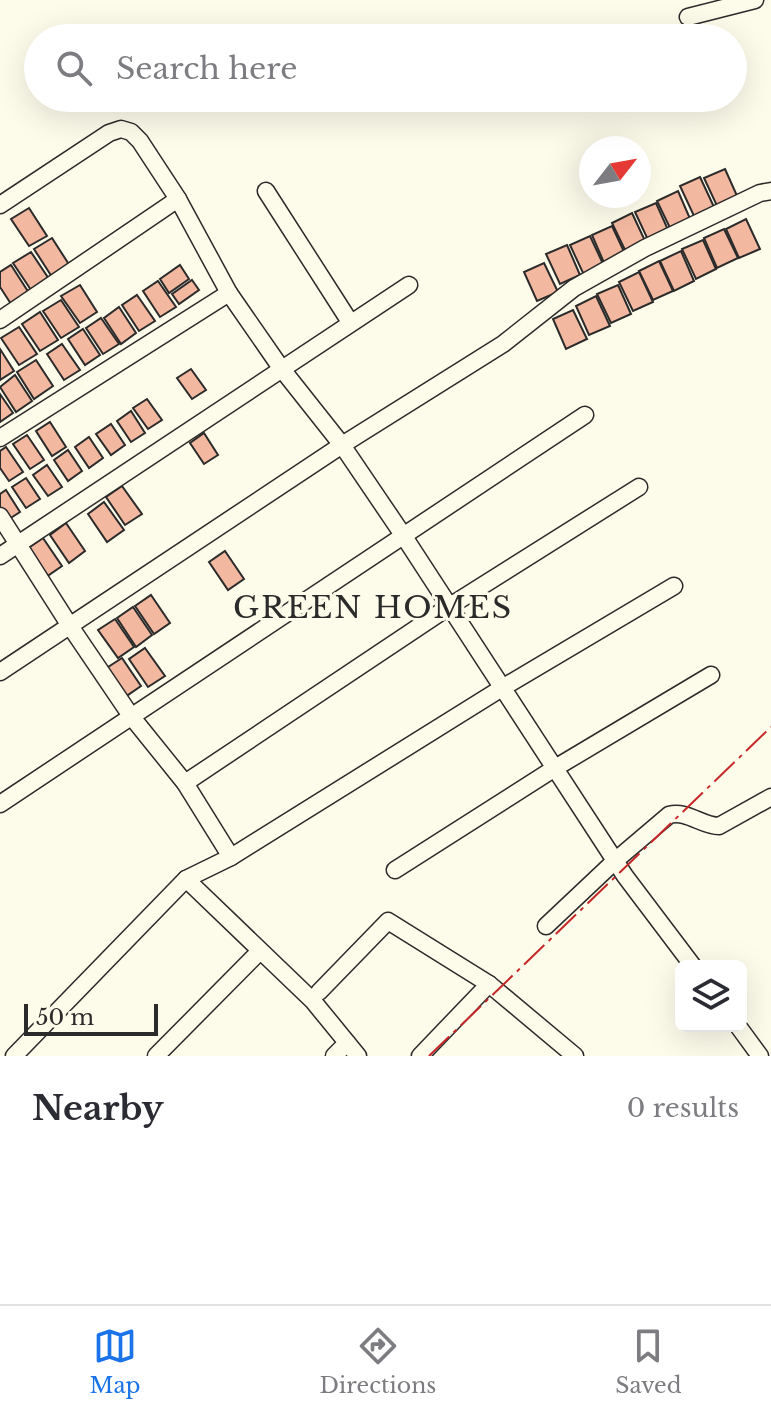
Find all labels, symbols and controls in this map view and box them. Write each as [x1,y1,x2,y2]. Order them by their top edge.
search box [24,24,747,112]
icon: search [52,46,96,90]
text: Search here [116,50,297,87]
north arrow [579,136,651,208]
district label: GREEN HOMES [233,589,513,626]
map controls [675,960,747,1032]
button: layers [675,960,747,1032]
scale bar [24,1000,158,1036]
text: 50 m [36,1004,94,1031]
text: Nearby [32,1087,164,1129]
text: 0 results [627,1092,739,1124]
tab: Map [89,1324,141,1399]
tab: Directions [319,1324,436,1399]
tab: Saved [615,1324,682,1399]

